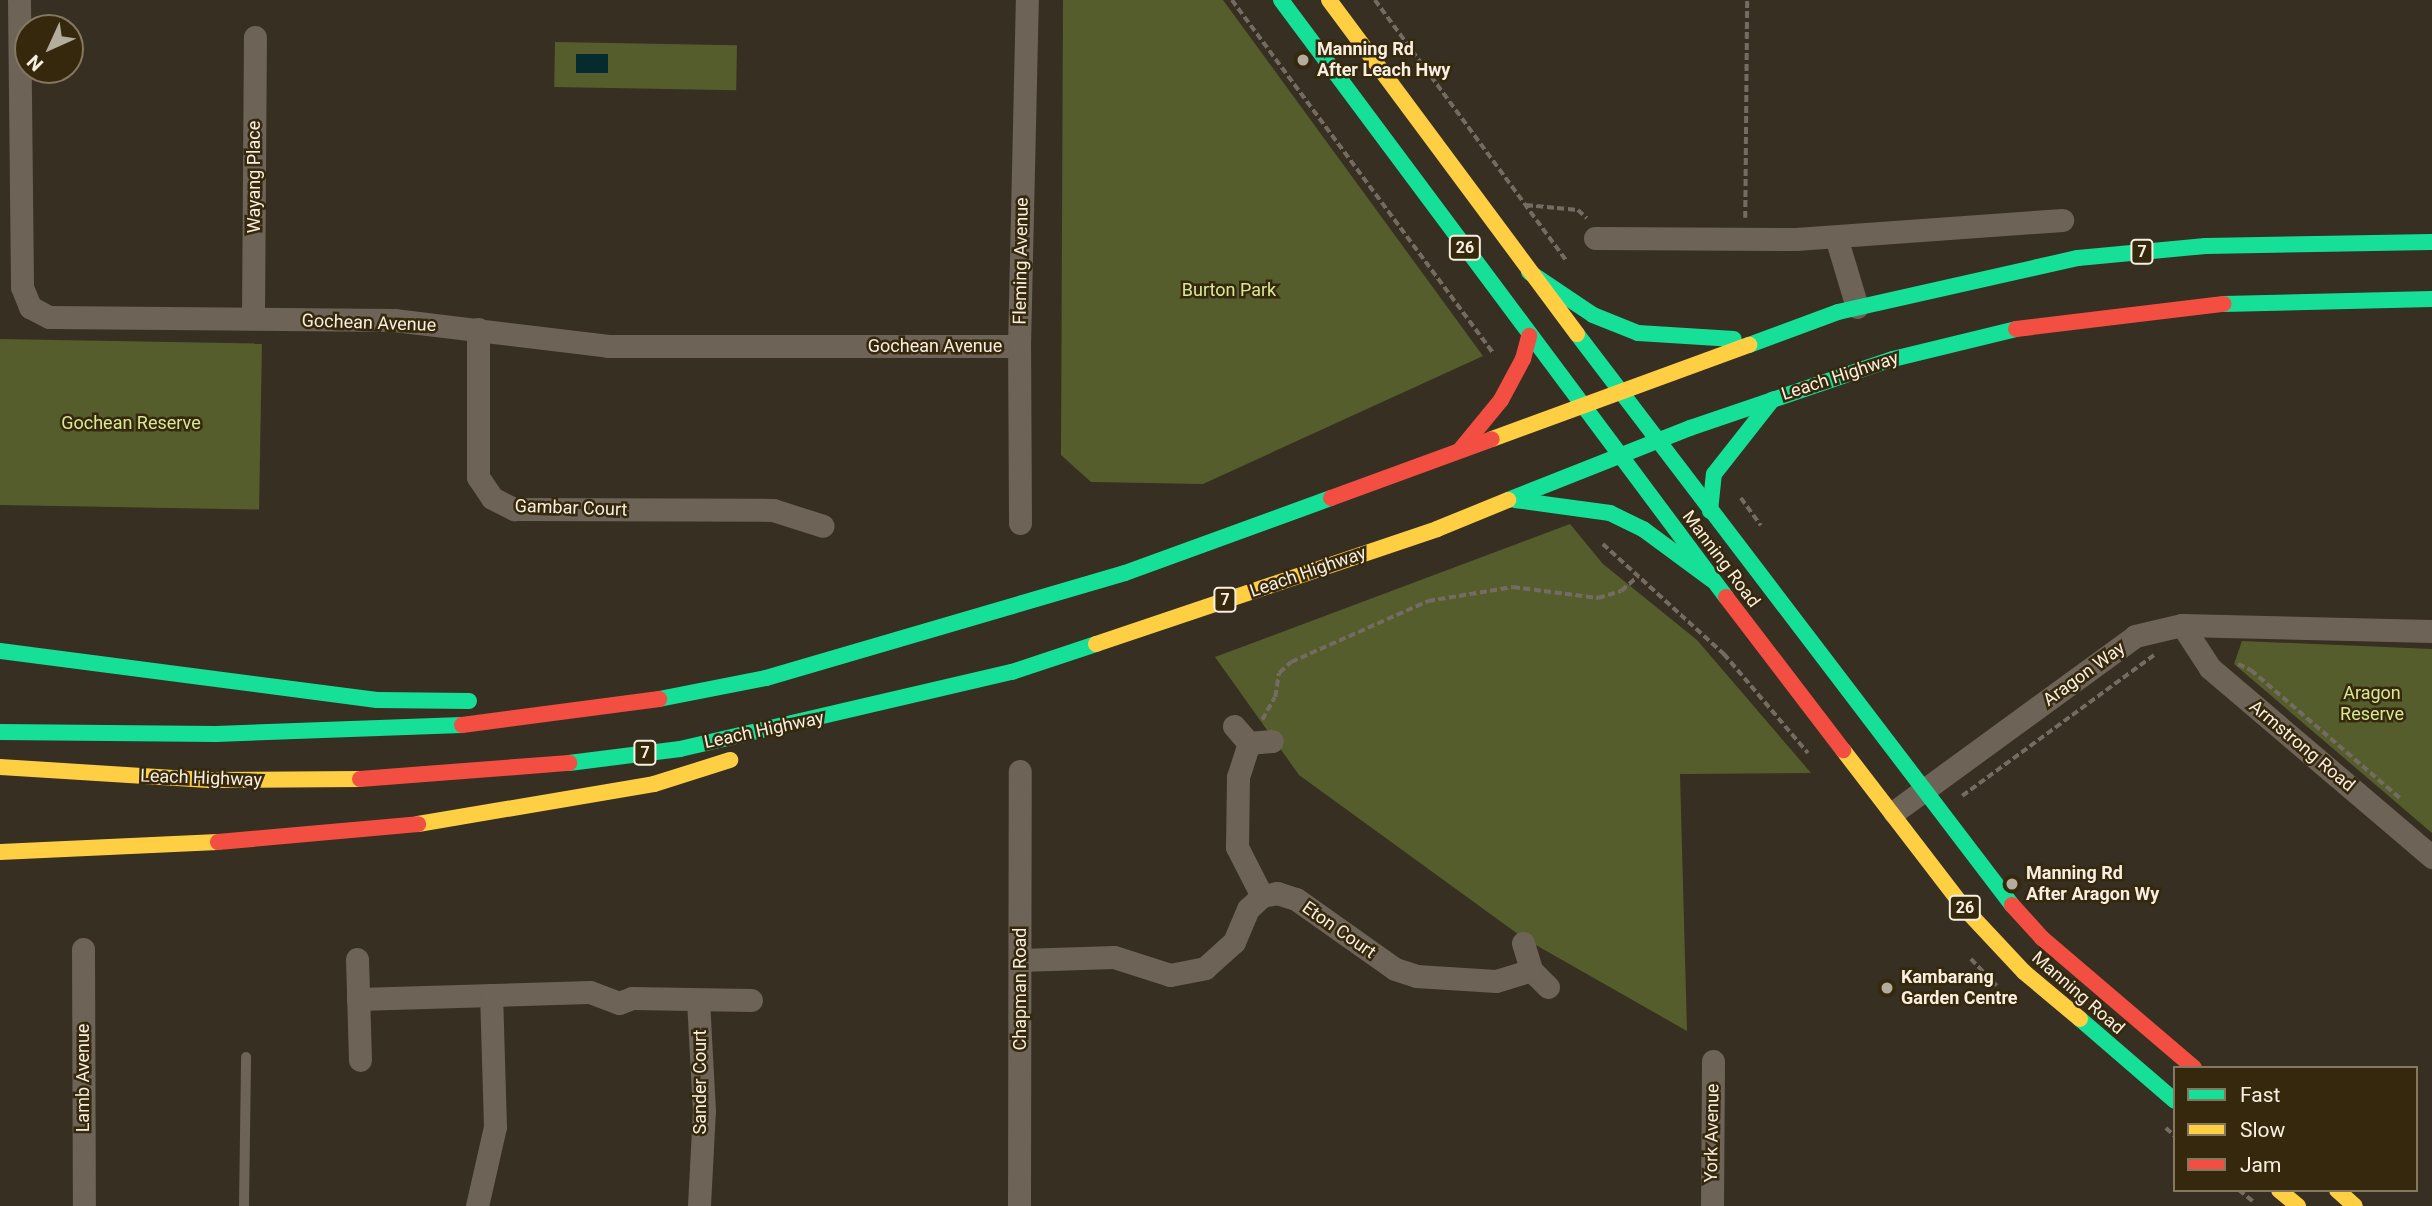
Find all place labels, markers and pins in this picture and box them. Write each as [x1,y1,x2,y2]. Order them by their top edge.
place label: Manning Rd After Leach Hwy [1317,39,1450,82]
marker: Manning Rd After Leach Hwy [1295,52,1311,68]
place label: Manning Rd After Aragon Wy [2026,863,2159,906]
marker: Manning Rd After Aragon Wy [2004,876,2020,892]
place label: Kambarang Garden Centre [1901,967,2018,1010]
marker: Kambarang Garden Centre [1879,980,1895,996]

